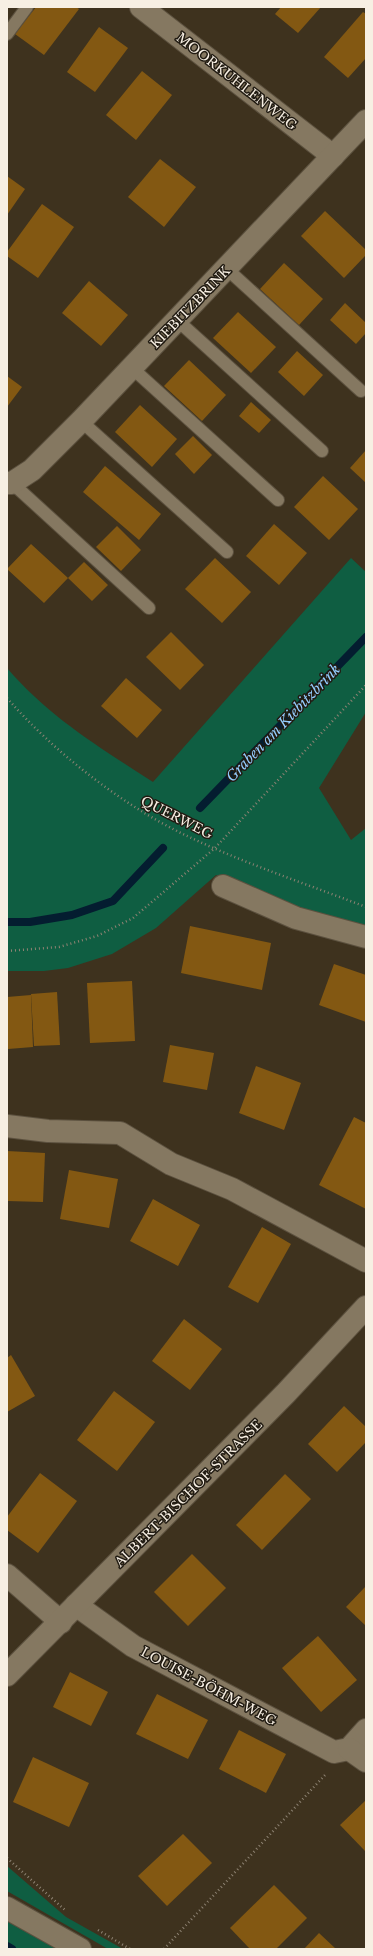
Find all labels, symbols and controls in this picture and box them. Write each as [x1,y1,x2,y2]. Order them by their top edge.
street label: MOORKUHLENWEG [173,29,300,134]
street label: KIEBITZBRINK [147,262,235,352]
water label: Graben am Kiebitzbrink [222,660,344,786]
street label: QUERWEG [138,792,216,843]
street label: ALBERT-BISCHOF-STRASSE [110,1416,266,1571]
street label: LOUISE-BÖHM-WEG [138,1643,280,1730]

